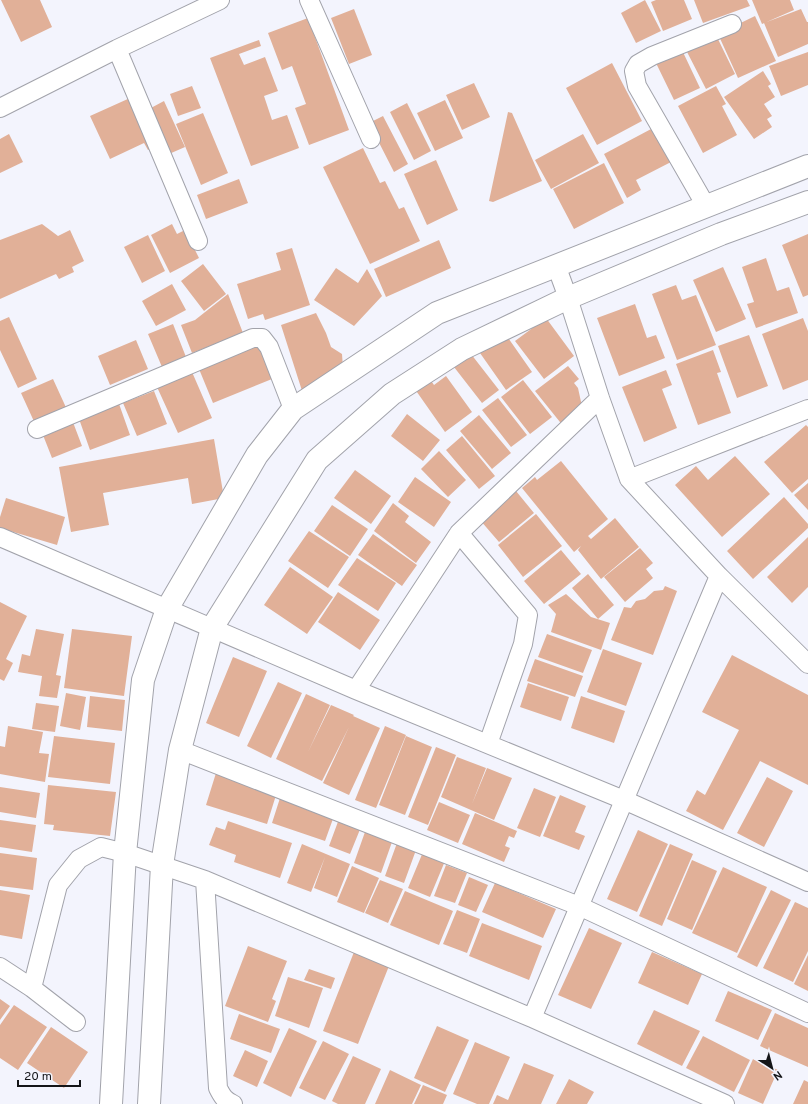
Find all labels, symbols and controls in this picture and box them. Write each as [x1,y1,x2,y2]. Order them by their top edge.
north arrow [752,1048,792,1088]
scale bar [18,1062,80,1088]
text: N [770,1067,785,1083]
text: 20 m [24,1069,52,1085]

